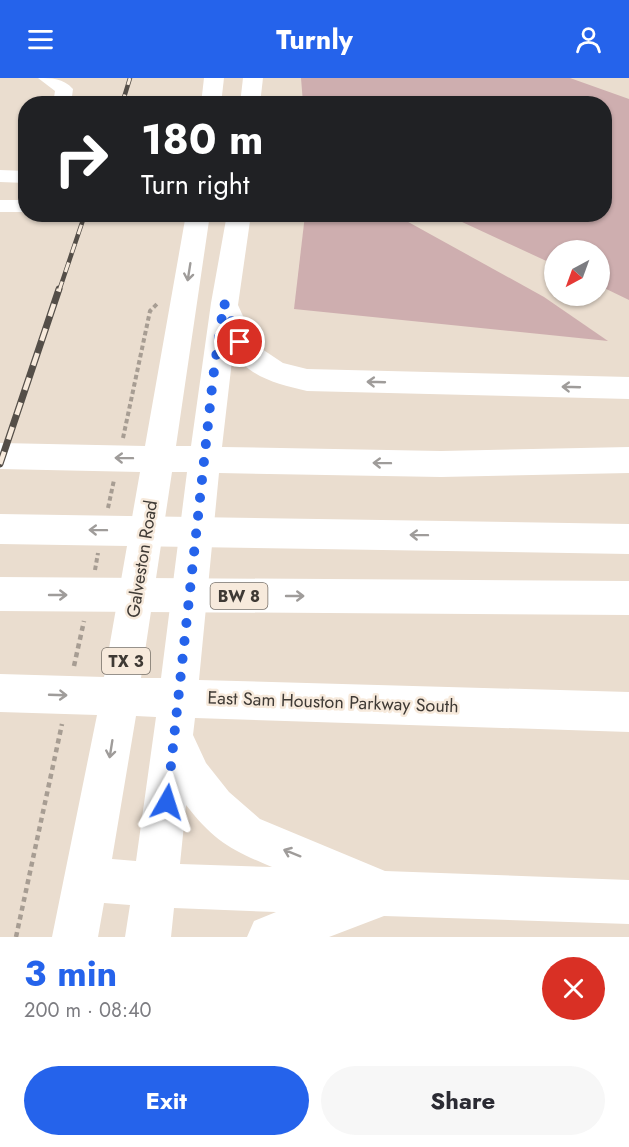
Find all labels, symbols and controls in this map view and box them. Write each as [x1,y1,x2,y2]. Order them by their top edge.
text: Turnly [276,20,353,59]
icon: menu [24,23,57,56]
icon: person [572,23,605,56]
text: 180 m [141,109,264,170]
icon: right [42,120,120,198]
text: Turn right [141,165,249,204]
north arrow [544,240,610,306]
map controls [544,240,610,306]
one-way arrow [183,262,194,282]
pin [214,316,265,367]
icon: arrive [223,325,256,358]
one-way arrow [366,376,386,387]
one-way arrow [561,381,581,393]
one-way arrow [115,453,135,464]
one-way arrow [373,457,393,468]
street label: Galveston Road [120,498,164,620]
one-way arrow [88,525,108,536]
one-way arrow [409,529,429,541]
road number: BW 8 [210,583,268,609]
one-way arrow [48,589,68,600]
one-way arrow [285,590,305,602]
road number: TX 3 [102,648,150,674]
street label: East Sam Houston Parkway South [207,685,459,719]
one-way arrow [48,689,68,700]
one-way arrow [105,739,116,759]
position arrow [135,770,199,834]
one-way arrow [284,846,302,857]
text: 3 min [24,947,117,999]
button: close [542,957,605,1020]
text: 200 m · 08:40 [24,996,152,1025]
button: Exit [24,1066,309,1135]
button: Share [321,1066,605,1135]

